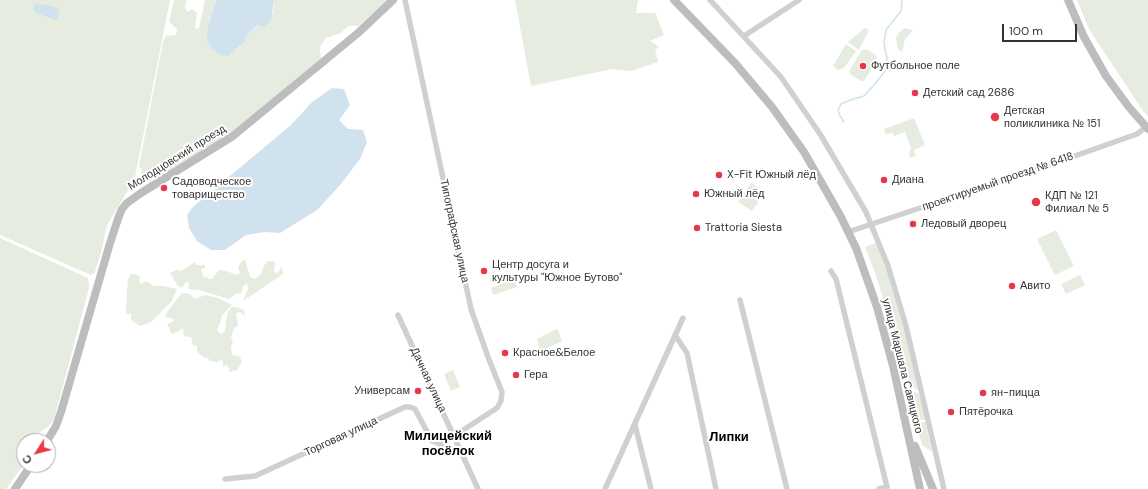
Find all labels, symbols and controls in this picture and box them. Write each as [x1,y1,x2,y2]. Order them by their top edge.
scale bar [1004,16,1079,42]
text: 100 m [1009,23,1043,39]
place label: Футбольное поле [871,59,960,73]
marker: Футбольное поле [858,61,868,71]
place label: Детский сад 2686 [923,86,1014,100]
marker: Детский сад 2686 [910,88,920,98]
place label: Детская поликлиника № 151 [1004,104,1101,130]
marker: Детская поликлиника № 151 [989,111,1001,123]
street label: Молодцовский проезд [126,123,228,193]
street label: проектируемый проезд № 6418 [921,150,1075,214]
place label: X-Fit Южный лёд [727,168,816,182]
marker: X-Fit Южный лёд [714,170,724,180]
place label: Диана [892,173,924,187]
place label: Садоводческое товарищество [172,175,251,201]
marker: Диана [879,175,889,185]
street label: Типографская улица [437,178,471,284]
marker: Садоводческое товарищество [159,183,169,193]
place label: Южный лёд [704,187,764,201]
marker: Южный лёд [691,189,701,199]
place label: КДП № 121 Филиал № 5 [1045,189,1109,215]
marker: КДП № 121 Филиал № 5 [1030,196,1042,208]
place label: Ледовый дворец [921,217,1006,231]
marker: Ледовый дворец [908,219,918,229]
place label: Trattoria Siesta [705,221,782,235]
marker: Trattoria Siesta [692,223,702,233]
place label: Центр досуга и культуры "Южное Бутово" [492,258,622,284]
marker: Центр досуга и культуры "Южное Бутово" [479,266,489,276]
place label: Авито [1020,279,1050,293]
marker: Авито [1007,281,1017,291]
street label: улица Маршала Савицкого [879,297,925,435]
street label: Дачная улица [407,345,449,415]
place label: Красное&Белое [513,346,595,360]
marker: Красное&Белое [500,348,510,358]
place label: Гера [524,368,548,382]
marker: Гера [511,370,521,380]
place label: Универсам [354,384,410,398]
marker: Универсам [413,386,423,396]
place label: ян-пицца [991,386,1040,400]
marker: ян-пицца [978,388,988,398]
place label: Пятёрочка [959,405,1013,419]
marker: Пятёрочка [946,407,956,417]
street label: Торговая улица [302,414,380,460]
district label: Милицейский посёлок [404,429,492,460]
district label: Липки [709,430,749,446]
north arrow [16,433,56,473]
text: С [19,452,35,467]

